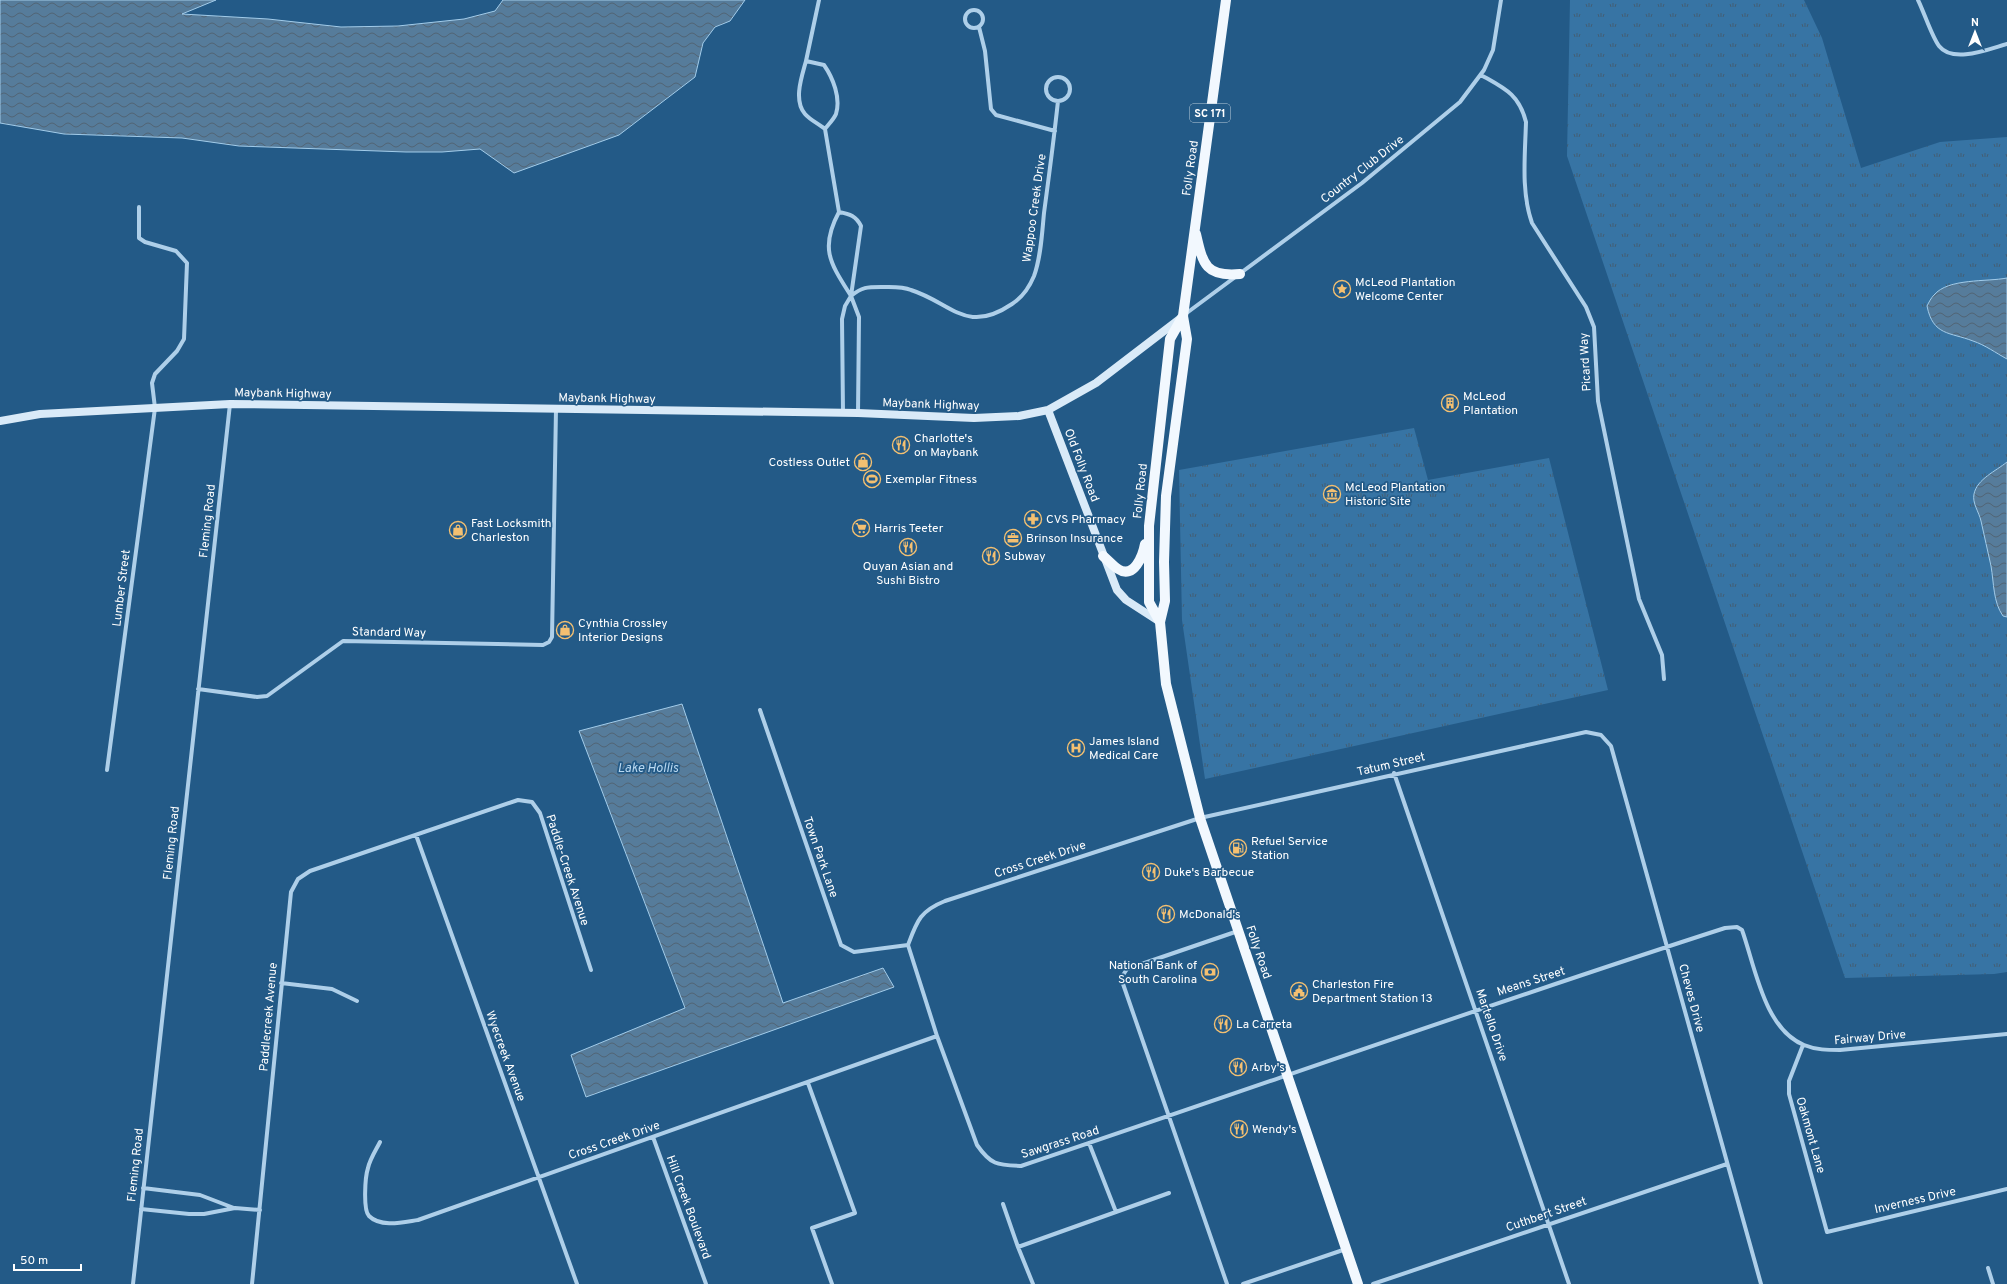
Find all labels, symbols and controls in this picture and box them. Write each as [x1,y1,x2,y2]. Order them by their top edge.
north arrow [1955,12,1995,52]
text: N [1971,16,1979,30]
road number: SC 171 [1190,104,1230,122]
street label: Country Club Drive [1318,132,1408,207]
street label: Folly Road [1179,139,1203,197]
street label: Wappoo Creek Drive [1019,153,1051,263]
place label: McLeod Plantation Welcome Center [1355,275,1456,305]
place icon: McLeod Plantation Welcome Center [1332,279,1352,299]
street label: Picard Way [1576,332,1596,392]
street label: Maybank Highway [234,385,332,403]
place label: McLeod Plantation [1463,389,1518,419]
street label: Maybank Highway [558,390,656,408]
building icon: McLeod Plantation [1440,393,1460,413]
street label: Maybank Highway [882,395,980,415]
street label: Old Folly Road [1060,426,1102,504]
place label: Charlotte's on Maybank [914,431,979,461]
restaurant icon: Charlotte's on Maybank [891,435,911,455]
shop icon: Costless Outlet [853,452,873,472]
place label: Costless Outlet [768,455,850,471]
street label: Folly Road [1130,463,1152,520]
sports icon: Exemplar Fitness [862,469,882,489]
place label: Exemplar Fitness [885,472,977,488]
place label: McLeod Plantation Historic Site [1345,480,1446,510]
street label: Fleming Road [196,483,220,559]
museum icon: McLeod Plantation Historic Site [1322,484,1342,504]
pharmacy icon: CVS Pharmacy [1023,509,1043,529]
place label: CVS Pharmacy [1046,512,1126,528]
place label: Fast Locksmith Charleston [471,516,552,546]
supermarket icon: Harris Teeter [851,518,871,538]
shop icon: Fast Locksmith Charleston [448,520,468,540]
place label: Harris Teeter [874,521,944,537]
office icon: Brinson Insurance [1003,528,1023,548]
place label: Brinson Insurance [1026,531,1123,547]
restaurant icon: Quyan Asian and Sushi Bistro [898,537,918,557]
restaurant icon: Subway [981,546,1001,566]
street label: Lumber Street [109,549,135,628]
place label: Subway [1004,549,1046,565]
place label: Quyan Asian and Sushi Bistro [863,559,953,589]
place label: Cynthia Crossley Interior Designs [578,616,668,646]
shop icon: Cynthia Crossley Interior Designs [555,620,575,640]
street label: Standard Way [352,624,426,642]
place label: James Island Medical Care [1089,734,1159,764]
hospital icon: James Island Medical Care [1066,738,1086,758]
street label: Tatum Street [1356,749,1427,781]
water label: Lake Hollis [618,761,679,777]
street label: Fleming Road [160,805,184,881]
street label: Paddle-Creek Avenue [542,813,593,928]
street label: Town Park Lane [799,815,841,900]
place label: Refuel Service Station [1251,834,1328,864]
street label: Cross Creek Drive [992,838,1088,882]
fuel station icon: Refuel Service Station [1228,838,1248,858]
restaurant icon: Duke's Barbecue [1141,862,1161,882]
place label: Duke's Barbecue [1164,865,1254,881]
restaurant icon: McDonald's [1156,904,1176,924]
place label: McDonald's [1179,907,1241,923]
street label: Folly Road [1241,923,1275,981]
place label: National Bank of South Carolina [1109,958,1197,988]
street label: Paddlecreek Avenue [256,962,282,1072]
bank icon: National Bank of South Carolina [1200,962,1220,982]
street label: Cheves Drive [1674,962,1708,1034]
street label: Means Street [1495,963,1567,1000]
place label: Charleston Fire Department Station 13 [1312,977,1433,1007]
public building icon: Charleston Fire Department Station 13 [1289,981,1309,1001]
street label: Martello Drive [1471,987,1511,1064]
street label: Wyecreek Avenue [481,1009,529,1104]
restaurant icon: La Carreta [1213,1014,1233,1034]
place label: La Carreta [1236,1017,1292,1033]
street label: Fairway Drive [1833,1027,1907,1049]
restaurant icon: Arby's [1228,1057,1248,1077]
place label: Arby's [1251,1060,1285,1076]
street label: Oakmont Lane [1791,1095,1829,1175]
street label: Cross Creek Drive [566,1118,662,1164]
restaurant icon: Wendy's [1229,1119,1249,1139]
place label: Wendy's [1252,1122,1297,1138]
street label: Sawgrass Road [1019,1123,1101,1163]
street label: Fleming Road [124,1127,148,1203]
street label: Hill Creek Boulevard [662,1153,714,1261]
street label: Inverness Drive [1873,1184,1958,1218]
street label: Cuthbert Street [1504,1194,1589,1236]
scale bar [14,1246,81,1272]
text: 50 m [20,1253,48,1269]

